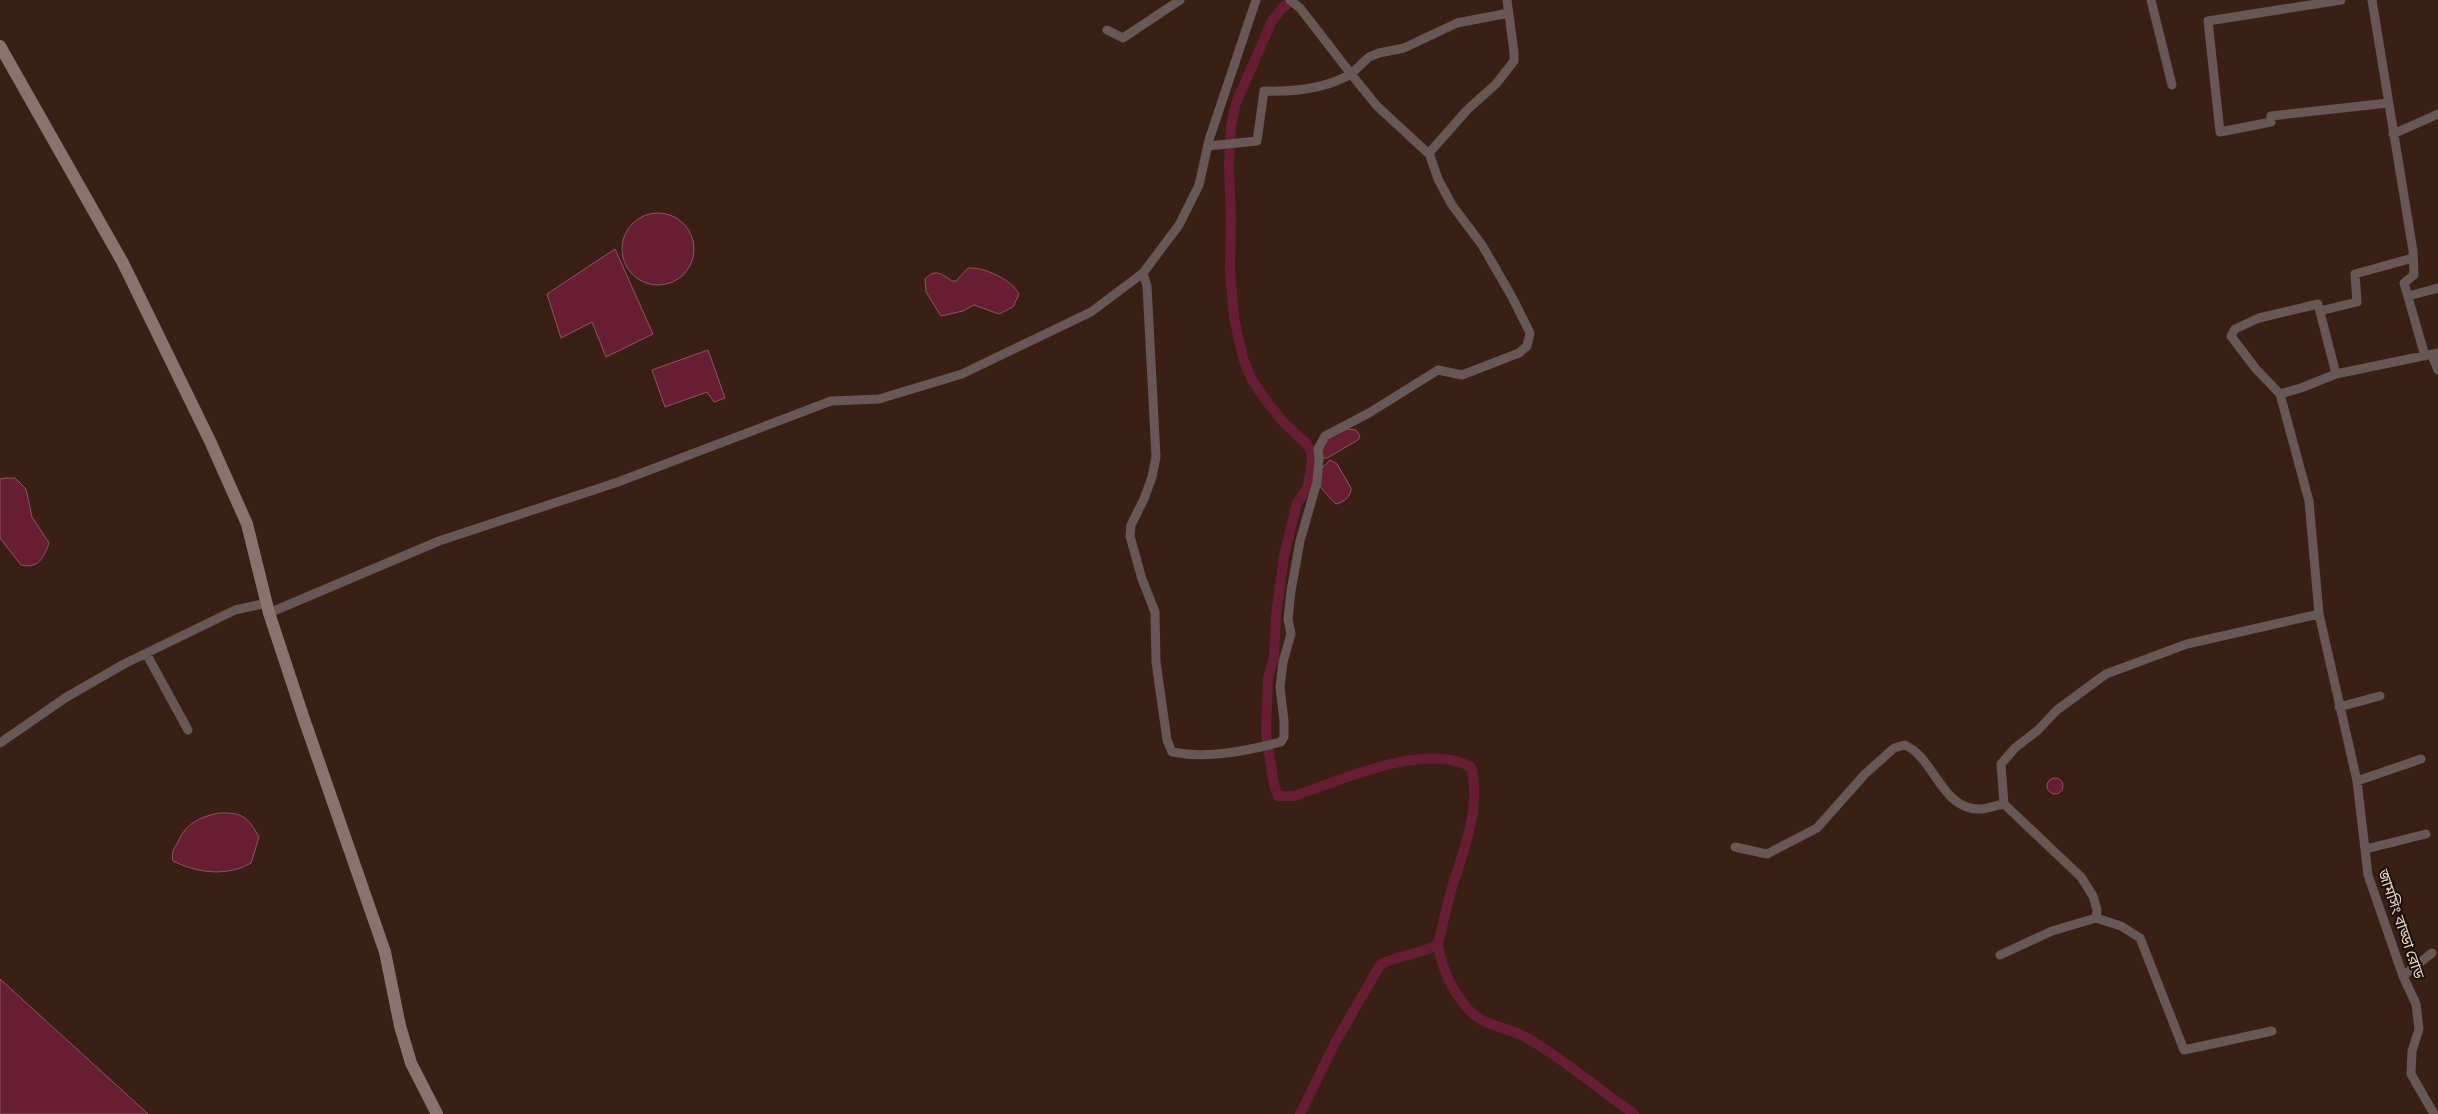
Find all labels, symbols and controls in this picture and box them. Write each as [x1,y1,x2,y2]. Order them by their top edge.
street label: জামসিং বাড্ডা রোড [2374,866,2429,981]

